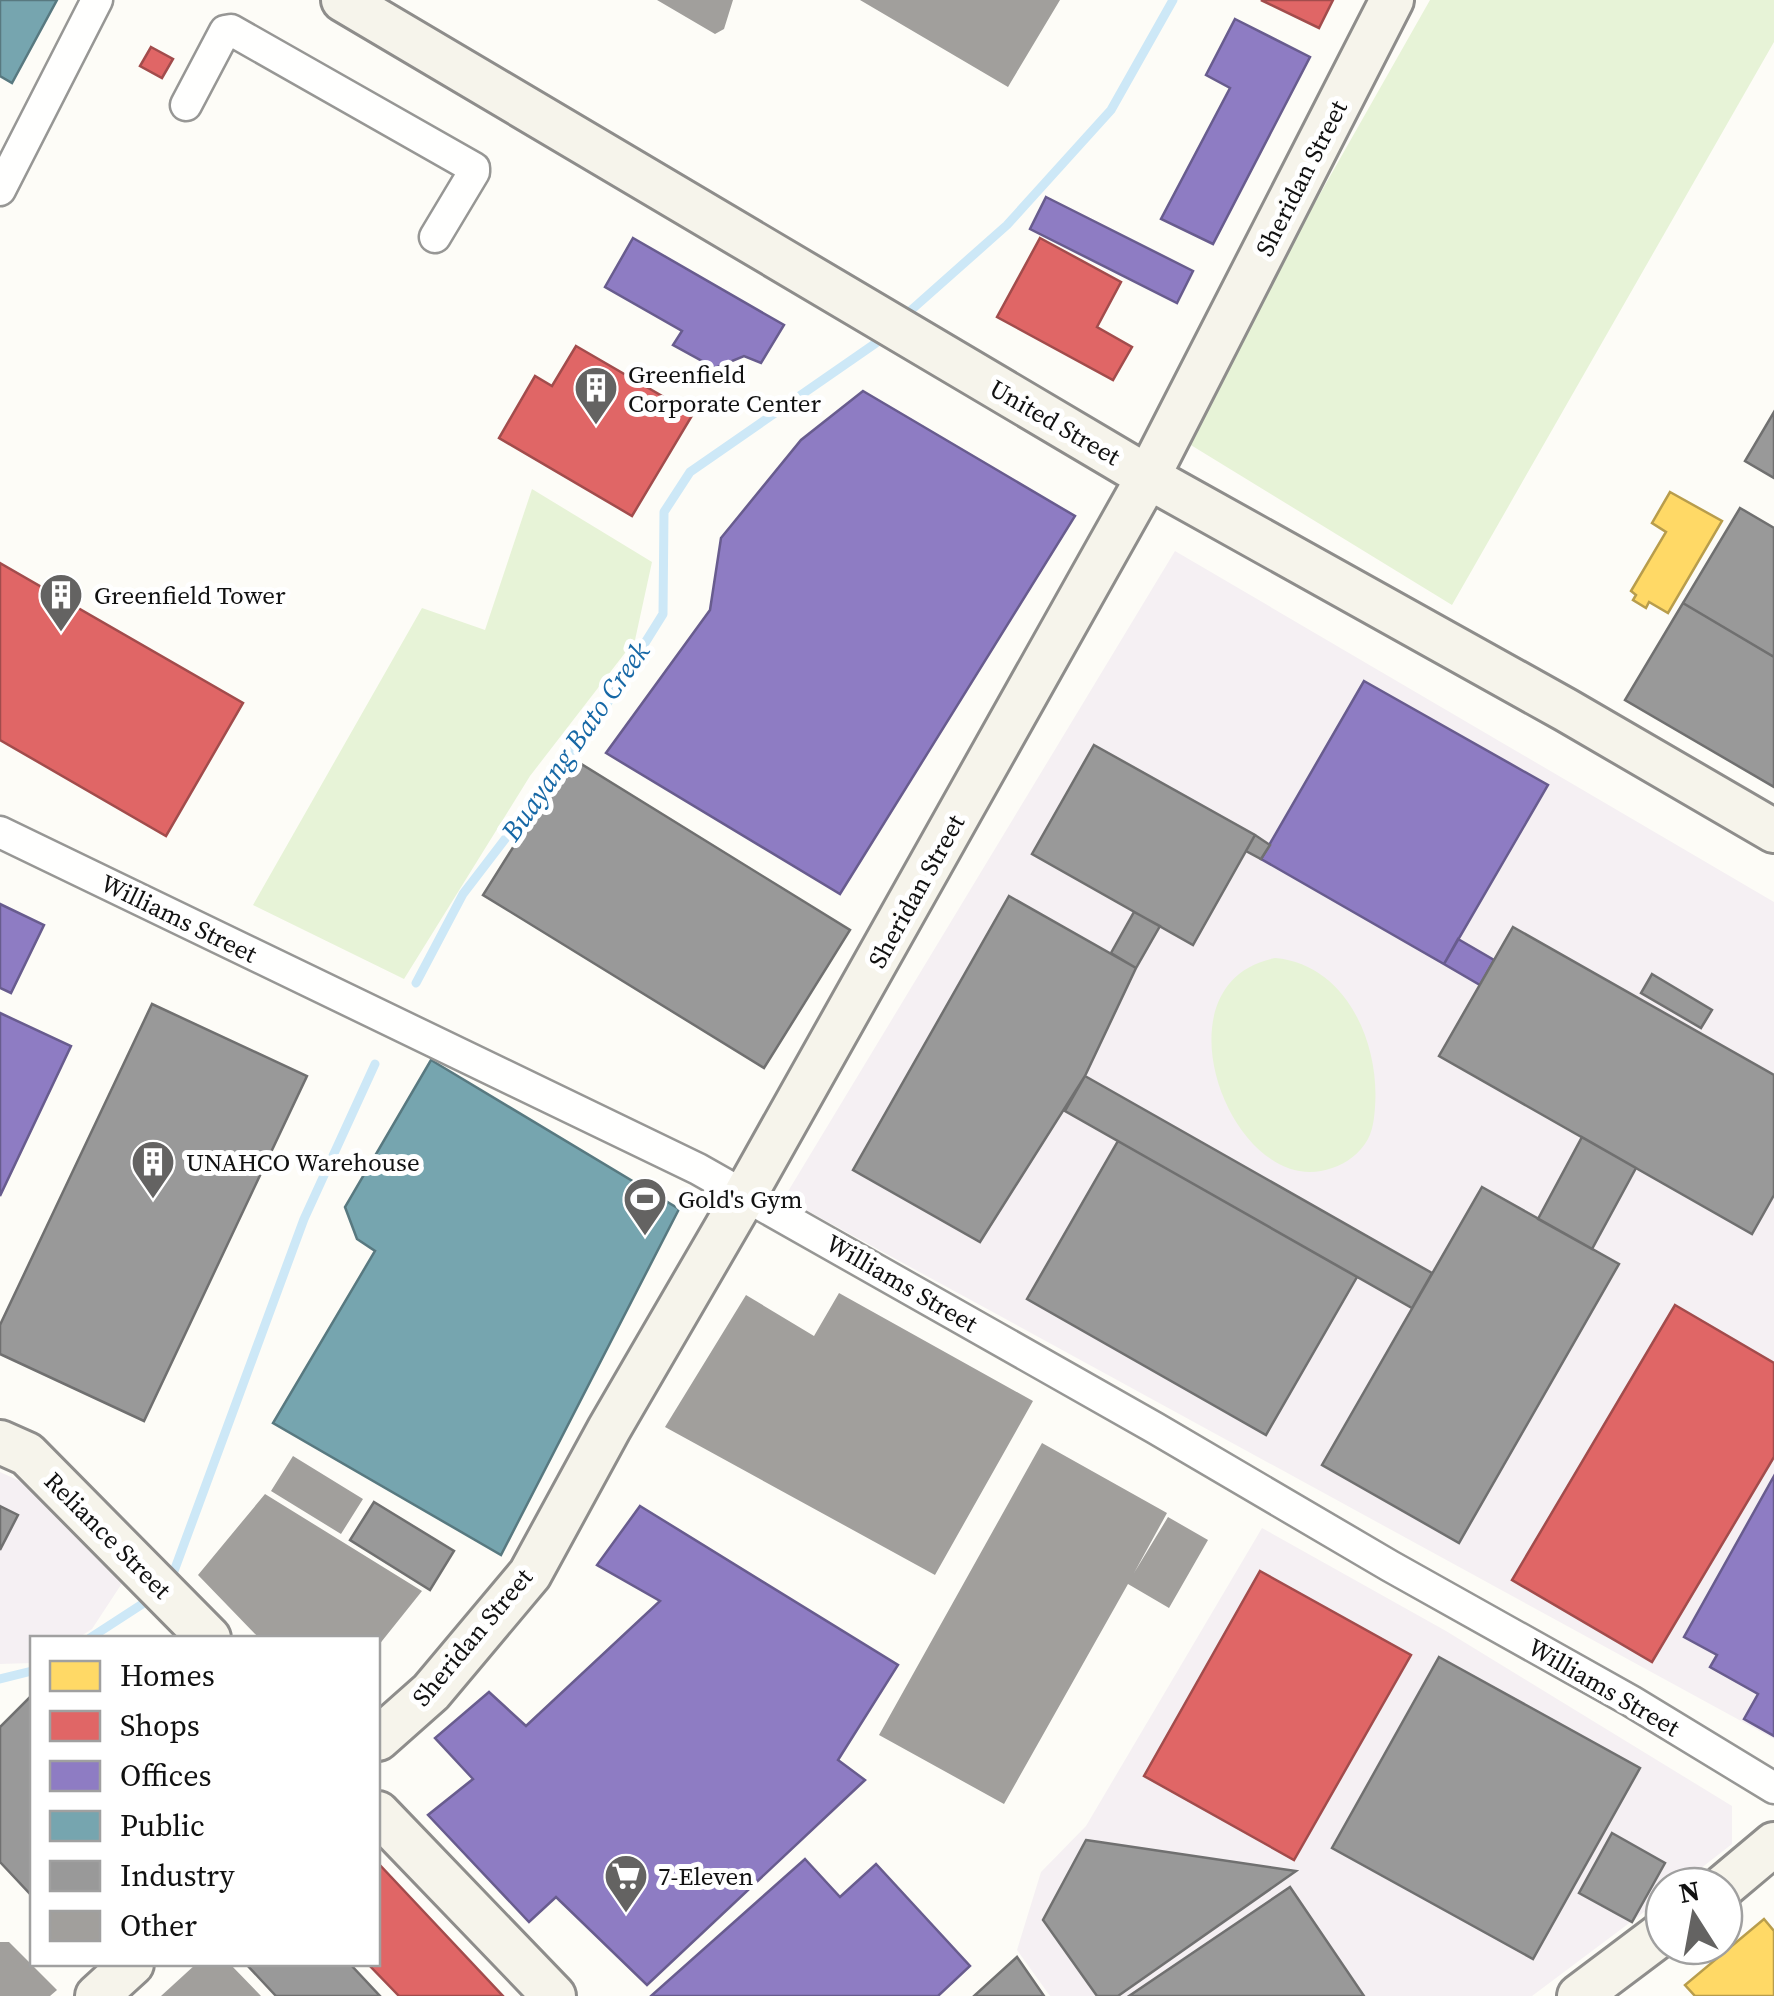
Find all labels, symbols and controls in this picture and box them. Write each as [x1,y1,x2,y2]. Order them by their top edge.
street label: Sheridan Street [1247,94,1355,262]
place label: Greenfield Corporate Center [628,357,822,420]
building icon: Greenfield Corporate Center [573,365,619,426]
street label: United Street [983,371,1127,474]
building icon: Greenfield Tower [38,572,84,633]
place label: Greenfield Tower [94,578,286,612]
water label: Buayang Bato Creek [492,633,658,849]
street label: Sheridan Street [860,807,973,974]
street label: Williams Street [95,866,264,971]
building icon: UNAHCO Warehouse [130,1139,176,1200]
place label: UNAHCO Warehouse [186,1145,420,1179]
sports icon: Gold's Gym [622,1176,668,1237]
place label: Gold's Gym [678,1182,803,1216]
street label: Williams Street [820,1226,985,1341]
street label: Reliance Street [37,1464,180,1607]
street label: Sheridan Street [404,1560,540,1713]
street label: Williams Street [1522,1630,1687,1745]
legend [30,1636,380,1966]
text: Homes [120,1655,215,1696]
text: Shops [120,1705,200,1746]
text: Offices [120,1755,212,1796]
text: Public [120,1805,205,1846]
supermarket icon: 7-Eleven [603,1853,649,1914]
text: Industry [120,1855,235,1896]
place label: 7-Eleven [658,1859,753,1893]
north arrow [1644,1866,1744,1966]
text: N [1676,1871,1703,1912]
text: Other [120,1905,197,1946]

